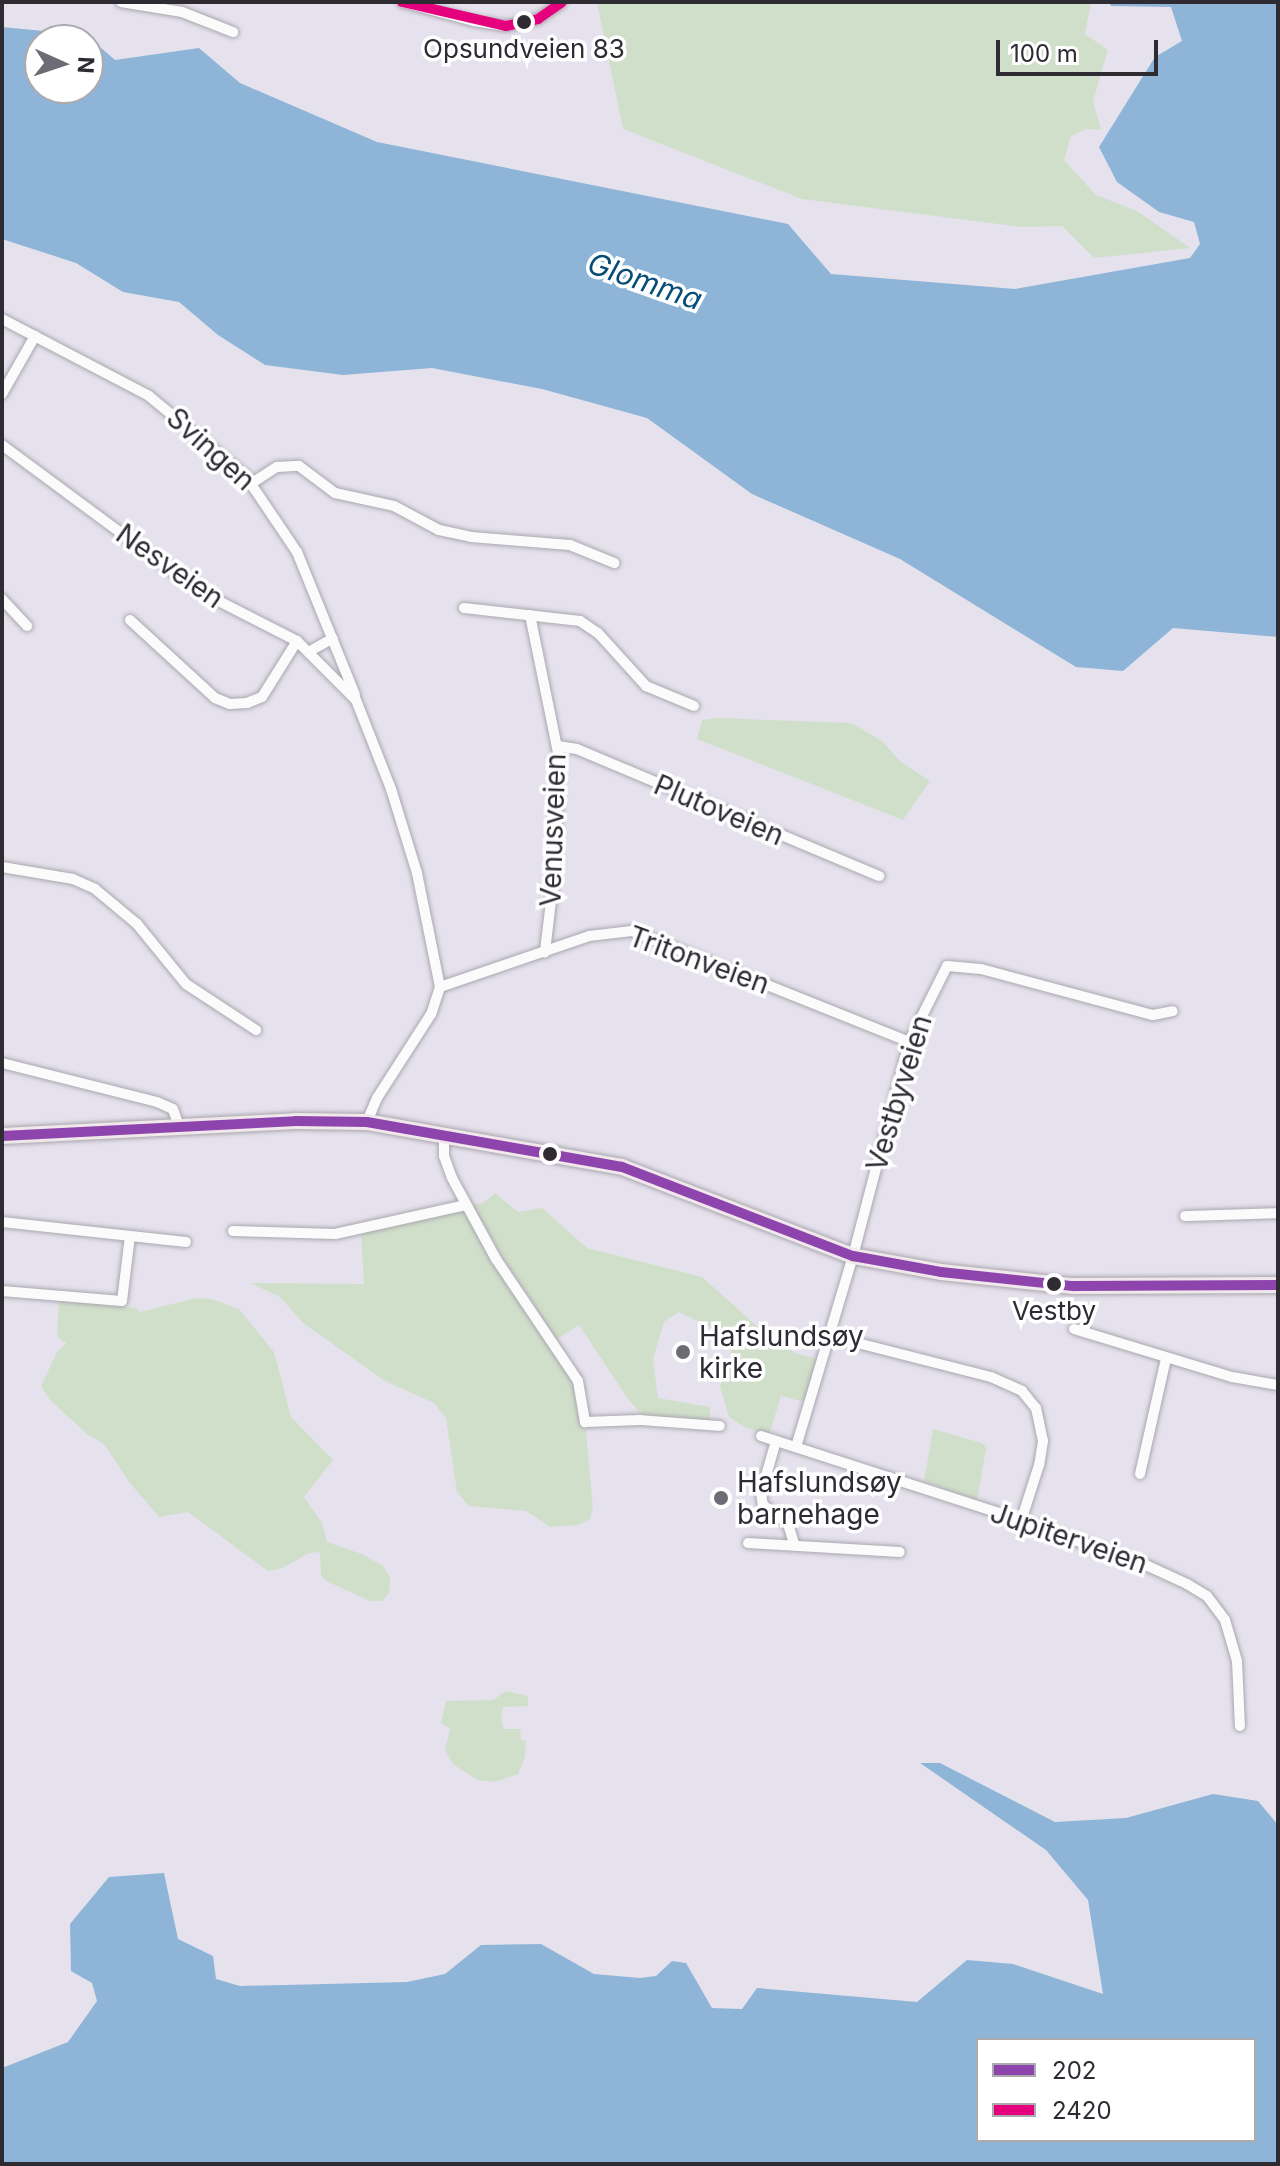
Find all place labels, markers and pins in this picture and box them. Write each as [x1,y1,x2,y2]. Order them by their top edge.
marker: Opsundveien 83 [516,14,532,30]
place label: Opsundveien 83 [423,33,625,65]
unlabelled marker [542,1146,558,1162]
marker: Vestby [1046,1276,1062,1292]
place label: Vestby [1012,1295,1096,1327]
place label: Hafslundsøy kirke [699,1319,864,1385]
marker: Hafslundsøy kirke [674,1343,692,1361]
place label: Hafslundsøy barnehage [737,1465,902,1531]
marker: Hafslundsøy barnehage [712,1489,730,1507]

